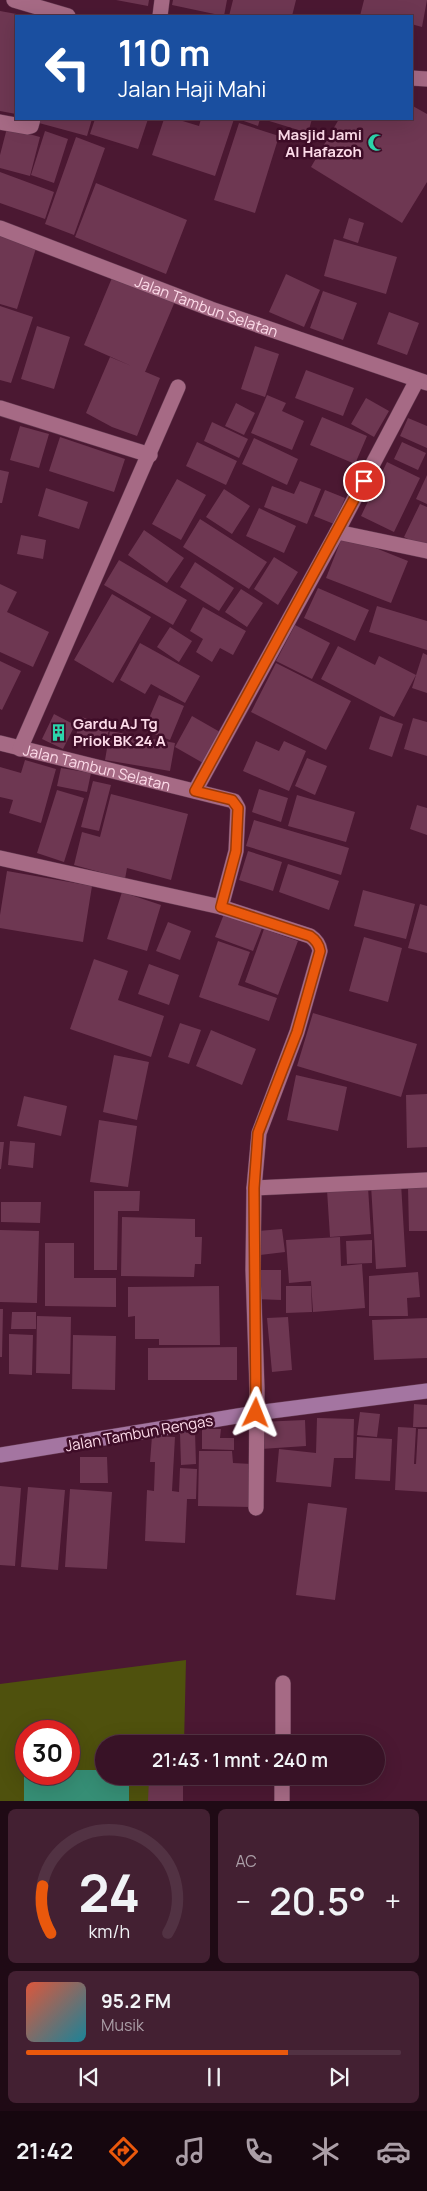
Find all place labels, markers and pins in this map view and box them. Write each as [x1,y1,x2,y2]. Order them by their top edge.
place label: Masjid Jami Al Hafazoh [278,124,362,162]
mosque icon: Masjid Jami Al Hafazoh [366,133,386,153]
pin [343,460,385,502]
place label: Gardu AJ Tg Priok BK 24 A [73,713,166,751]
building icon: Gardu AJ Tg Priok BK 24 A [49,722,69,742]

